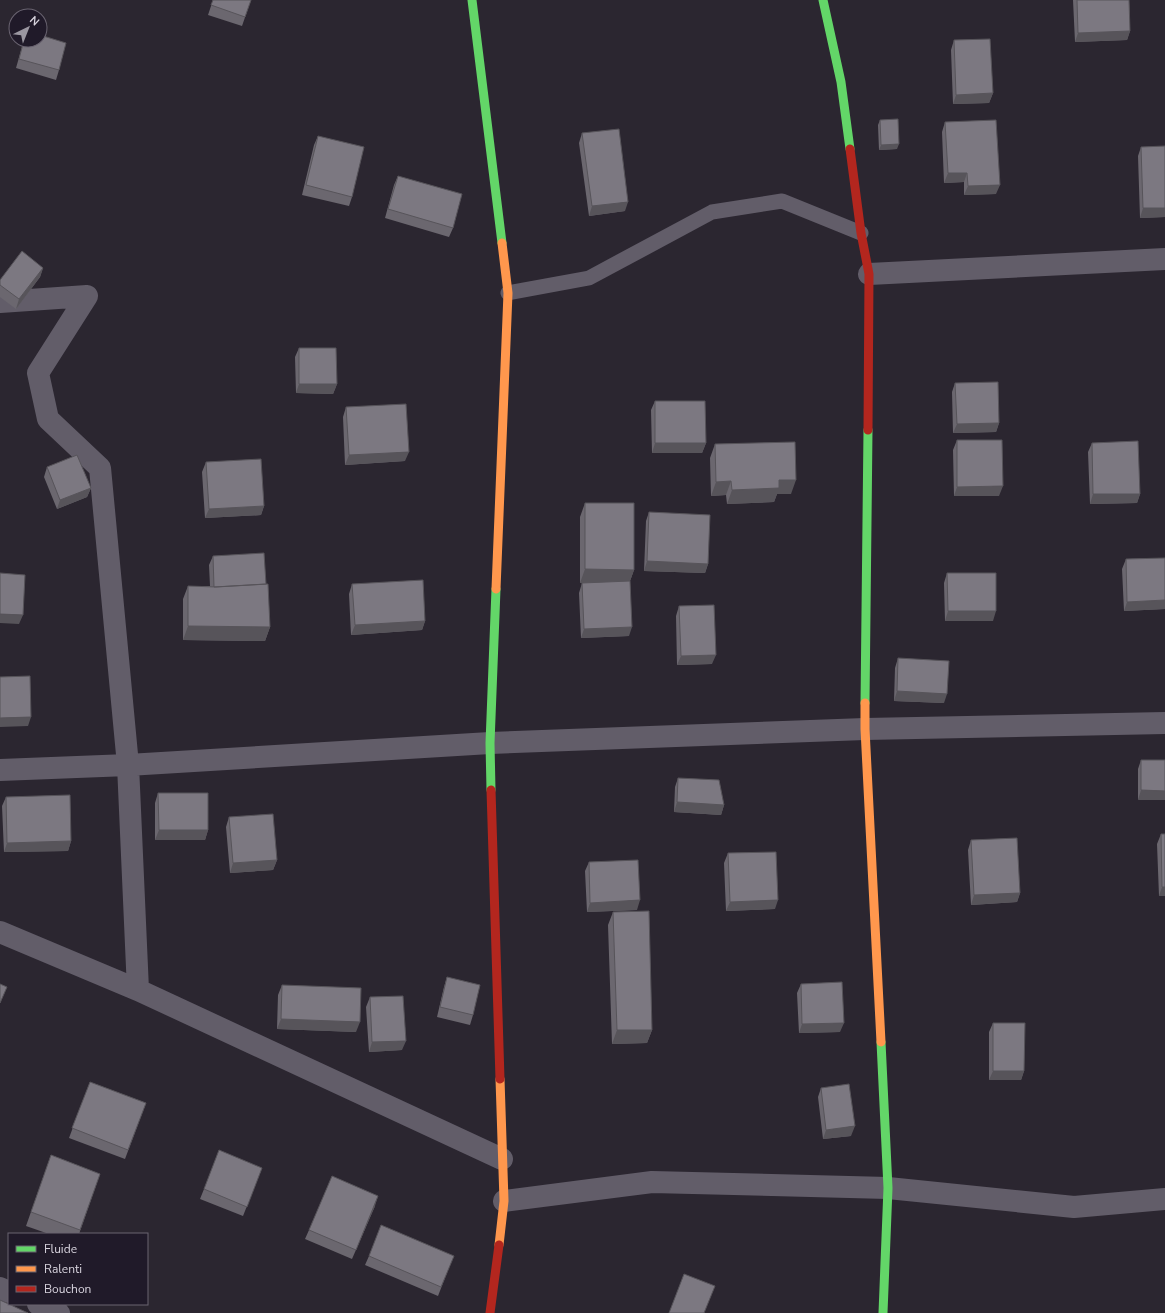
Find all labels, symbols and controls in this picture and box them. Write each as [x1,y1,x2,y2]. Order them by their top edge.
north arrow [8,8,48,48]
text: N [26,13,43,29]
legend [8,1233,148,1305]
text: Fluide [44,1241,77,1257]
text: Ralenti [44,1261,82,1277]
text: Bouchon [44,1281,91,1297]

